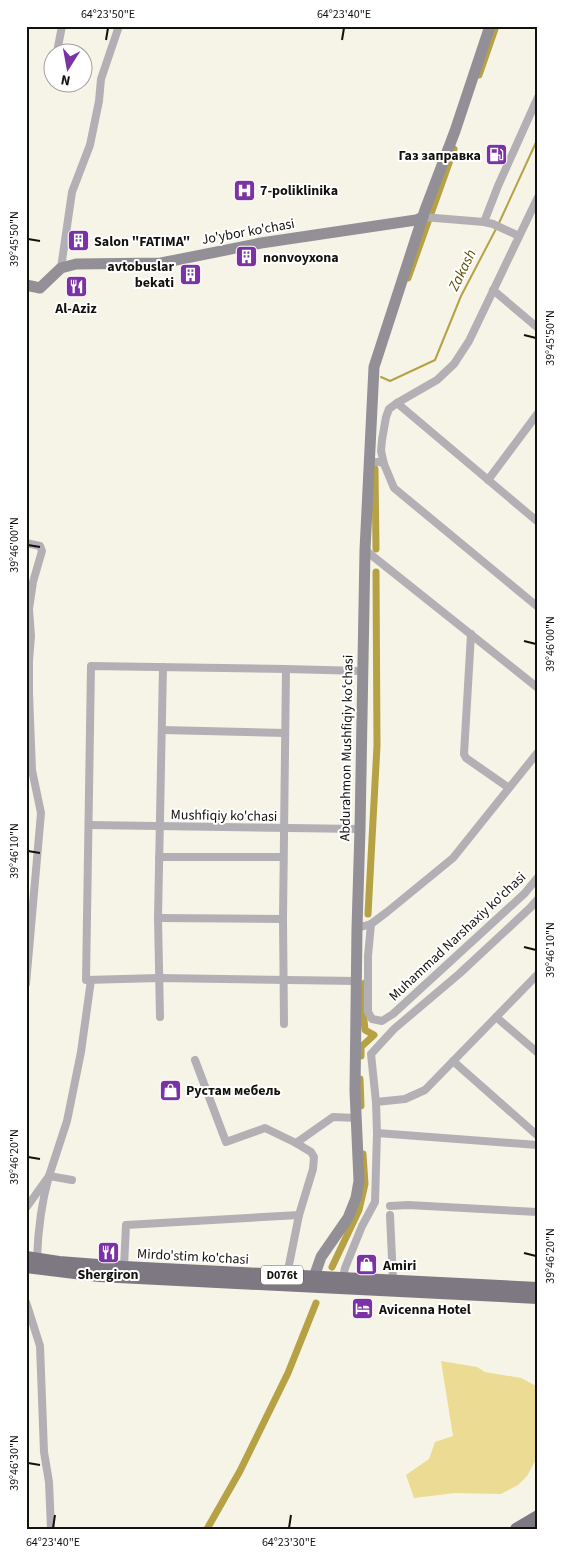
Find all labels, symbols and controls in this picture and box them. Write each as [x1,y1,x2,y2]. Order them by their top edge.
text: 64°23'50"E [81,6,135,23]
text: 64°23'40"E [317,6,371,23]
north arrow [42,42,92,92]
text: N [59,69,72,90]
fuel station icon: Газ заправка [485,143,509,167]
place label: Газ заправка [398,146,481,166]
hospital icon: 7-poliklinika [232,178,256,202]
place label: 7-poliklinika [260,181,338,201]
text: 39°45'50"N [6,211,23,267]
street label: Jo'ybor ko'chasi [200,214,296,250]
building icon: Salon "FATIMA" [66,229,90,253]
place label: Salon "FATIMA" [94,232,190,252]
building icon: nonvoyxona [235,245,259,269]
water label: Zakash [443,246,482,296]
place label: nonvoyxona [263,248,339,268]
place label: avtobuslar bekati [107,257,174,293]
building icon: avtobuslar bekati [178,262,202,286]
restaurant icon: Al-Aziz [64,274,88,298]
place label: Al-Aziz [54,299,97,319]
text: 39°45'50"N [542,310,559,366]
text: 39°46'00"N [6,517,23,573]
text: 39°46'00"N [542,616,559,672]
street label: Abdurahmon Mushfiqiy koʻchasi [335,655,359,841]
street label: Mushfiqiy ko'chasi [170,805,277,827]
text: 39°46'10"N [6,823,23,879]
street label: Muhammad Narshaxiy ko'chasi [385,868,531,1006]
text: 39°46'10"N [542,922,559,978]
shop icon: Рустам мебель [158,1078,182,1102]
place label: Рустам мебель [186,1081,281,1101]
text: 39°46'20"N [6,1129,23,1185]
text: 39°46'20"N [542,1228,559,1284]
restaurant icon: Shergiron [96,1240,120,1264]
street label: Mirdo'stim ko'chasi [137,1244,249,1270]
shop icon: Amiri [355,1253,379,1277]
place label: Amiri [382,1256,416,1276]
place label: Shergiron [77,1265,139,1285]
road number: D076t [261,1266,303,1284]
hotel icon: Avicenna Hotel [351,1297,375,1321]
place label: Avicenna Hotel [378,1300,471,1320]
text: 39°46'30"N [6,1435,23,1491]
text: 64°23'40"E [26,1534,80,1551]
text: 64°23'30"E [262,1534,316,1551]

